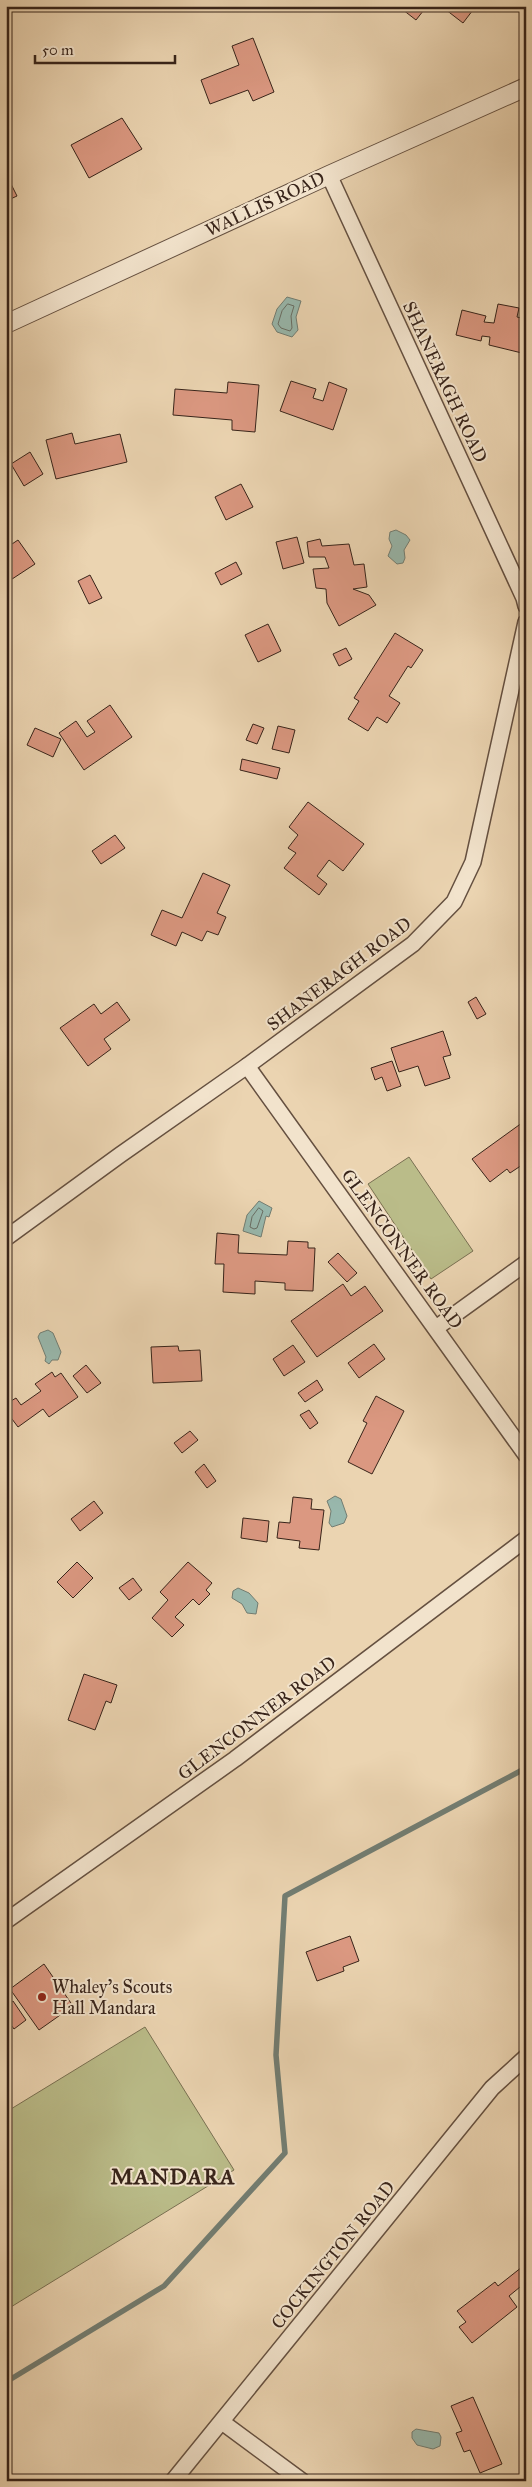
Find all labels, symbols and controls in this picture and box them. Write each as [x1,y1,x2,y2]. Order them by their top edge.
scale bar [35,32,175,64]
text: 50 m [42,41,74,59]
street label: WALLIS ROAD [202,167,328,241]
street label: SHANERAGH ROAD [398,298,492,466]
street label: SHANERAGH ROAD [262,912,416,1036]
street label: GLENCONNER ROAD [337,1165,467,1333]
street label: GLENCONNER ROAD [174,1651,340,1785]
place label: Whaley's Scouts Hall Mandara [52,1976,172,2019]
marker: Whaley's Scouts Hall Mandara [36,1991,48,2003]
district label: MANDARA [110,2163,236,2190]
street label: COCKINGTON ROAD [267,2177,399,2333]

